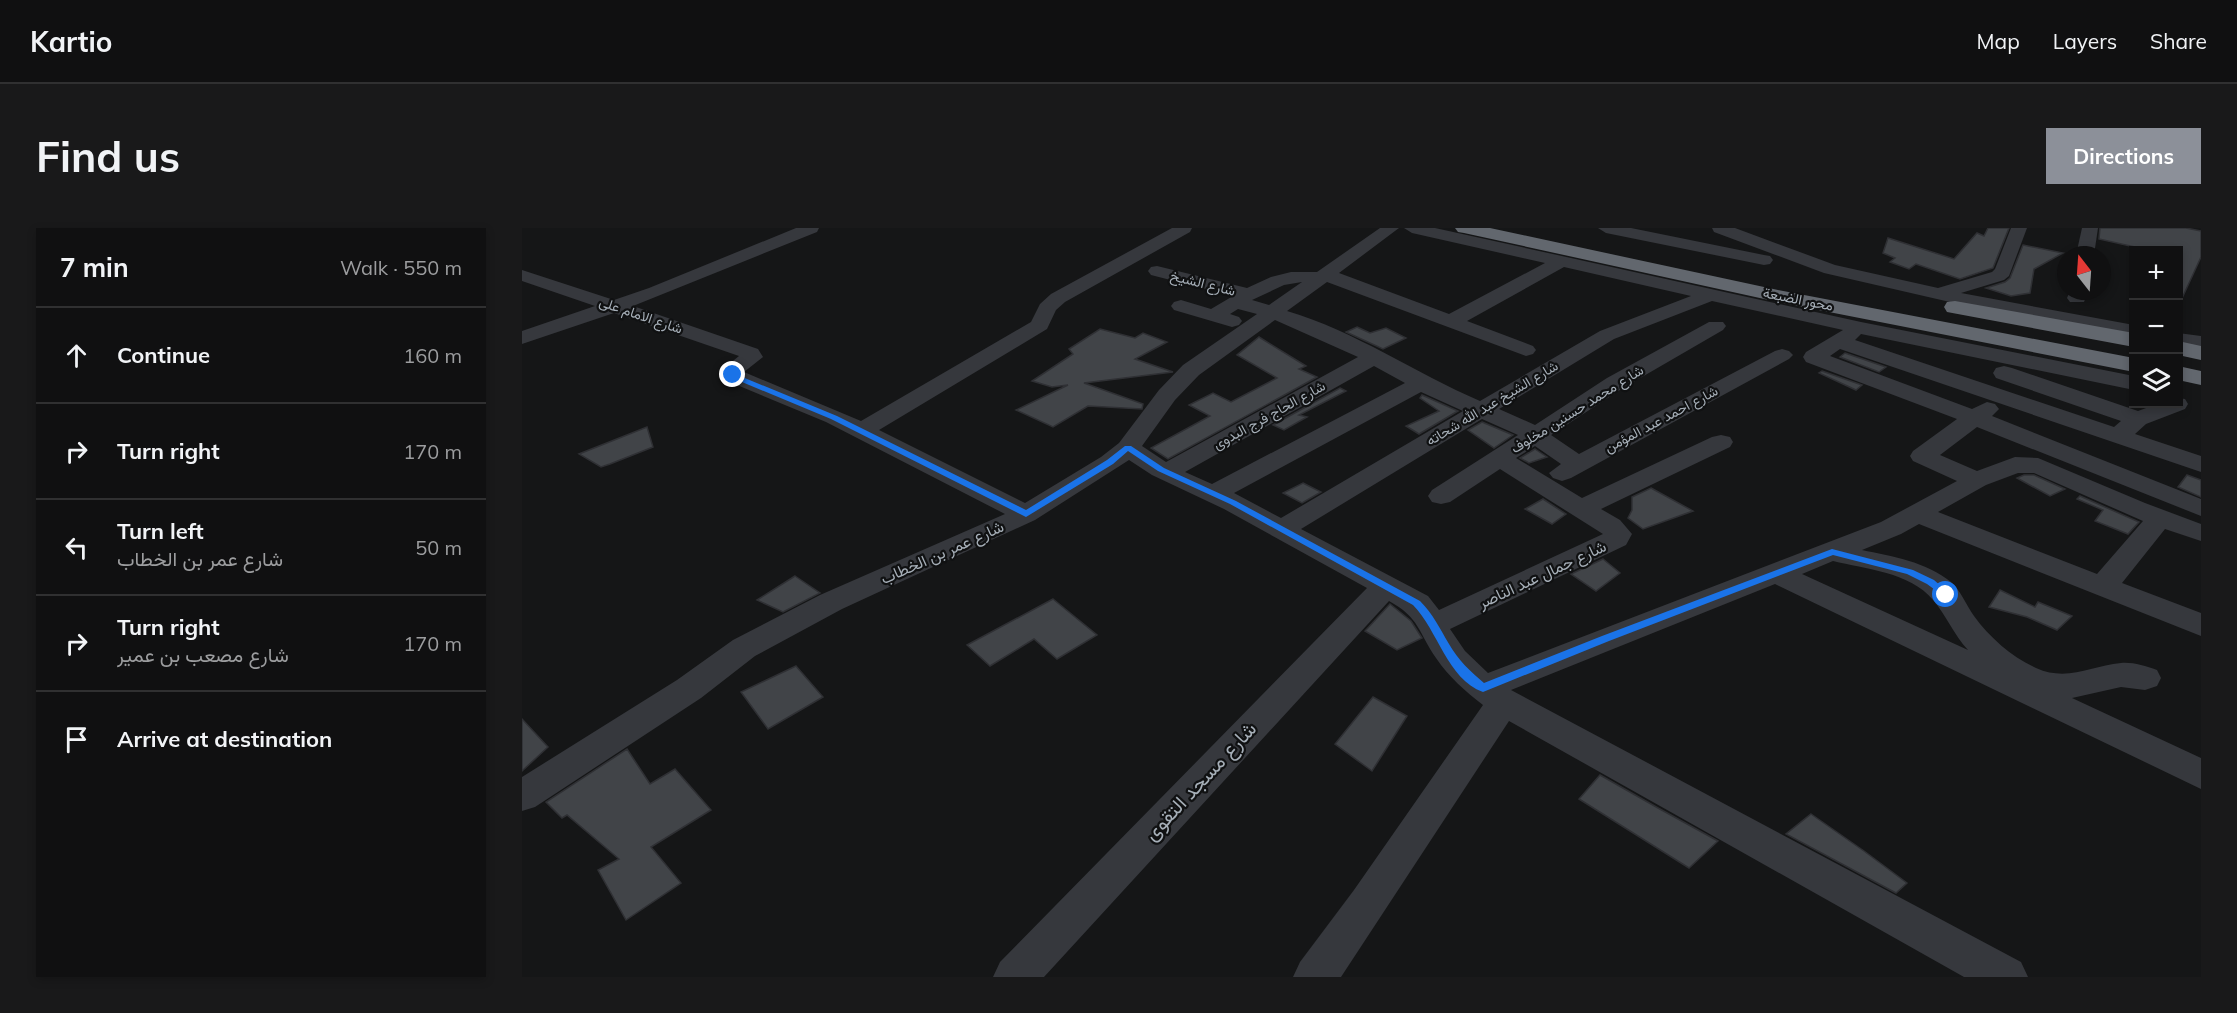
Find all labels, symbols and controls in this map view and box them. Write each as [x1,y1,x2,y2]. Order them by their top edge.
text: Kartio [30,24,112,59]
text: Map [1977,28,2020,54]
text: Layers [2053,28,2117,54]
text: Share [2150,28,2207,54]
button: Directions [2046,128,2201,184]
text: Find us [36,130,180,183]
north arrow [2057,246,2111,300]
map controls [2129,246,2183,408]
button: + [2129,246,2183,300]
text: 7 min [60,251,129,284]
text: Walk · 550 m [340,255,462,280]
street label: شارع الشيخ [1168,266,1237,302]
street label: محور الضبعة [1761,283,1835,315]
street label: شارع الامام على [596,292,685,340]
button: − [2129,300,2183,354]
icon: ahead [60,339,93,372]
text: Continue [117,341,210,369]
text: 160 m [403,343,462,368]
button: layers [2129,354,2183,408]
street label: شارع الشيخ عبد الله شحاته [1423,356,1562,451]
route end [719,361,745,387]
street label: شارع محمد حسنين مخلوف [1507,361,1648,459]
street label: شارع الحاج فرج البدوى [1210,377,1329,455]
street label: شارع احمد عبد المؤمن [1601,381,1722,458]
icon: right [60,435,93,468]
text: Turn right [117,437,220,465]
text: 170 m [403,439,462,464]
street label: شارع عمر بن الخطاب [877,516,1008,590]
text: Turn left [117,517,204,545]
icon: left [60,531,93,564]
text: 50 m [415,535,462,560]
street label: شارع جمال عبد الناصر [1474,536,1610,615]
text: شارع عمر بن الخطاب [117,546,283,571]
route start [1932,581,1958,607]
text: Turn right [117,613,220,641]
icon: right [60,627,93,660]
text: 170 m [403,631,462,656]
text: شارع مصعب بن عمير [117,642,289,667]
street label: شارع مسجد التقوى [1138,716,1263,847]
icon: arrive [60,723,93,756]
text: Arrive at destination [117,725,332,753]

